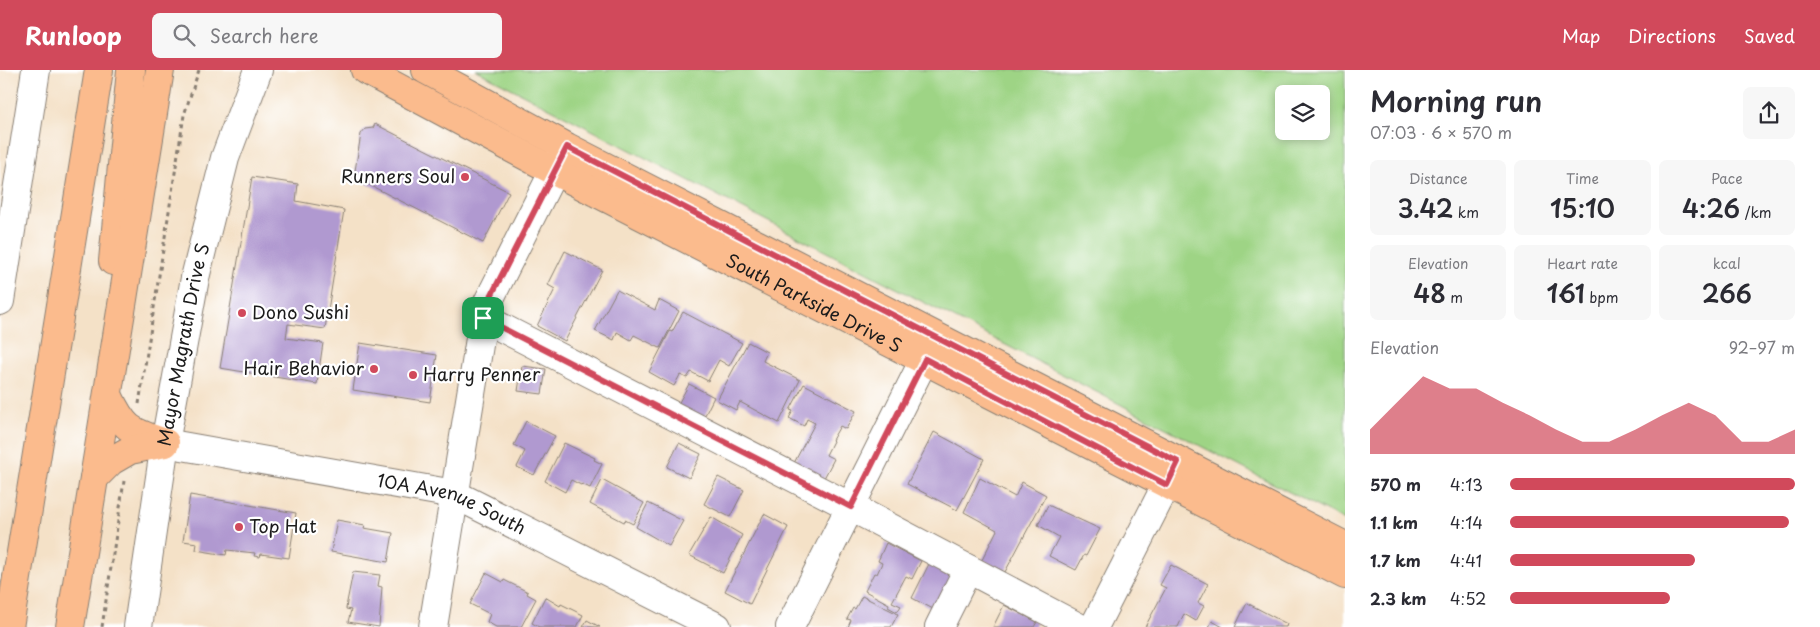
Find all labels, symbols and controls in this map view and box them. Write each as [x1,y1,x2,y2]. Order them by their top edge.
search box [152,13,502,58]
text: Runloop [25,17,122,53]
icon: search [170,21,198,49]
text: Search here [210,21,318,49]
text: Map [1562,22,1600,49]
text: Directions [1628,22,1716,49]
text: Saved [1744,22,1795,49]
text: Morning run [1370,79,1542,122]
map controls [1275,85,1330,140]
button: layers [1275,85,1330,140]
button: share [1743,87,1795,139]
text: 07:03 · 6 × 570 m [1370,120,1512,144]
place label: Runners Soul [341,162,455,189]
text: Distance [1409,168,1468,189]
text: Time [1566,168,1599,189]
text: Pace [1711,168,1743,189]
marker: Runners Soul [459,171,471,183]
text: 3.42 [1397,189,1453,227]
text: 15:10 [1550,189,1615,227]
text: 4:26 [1682,189,1740,227]
text: km [1453,202,1479,223]
text: /km [1740,202,1772,223]
street label: Mayor Magrath Drive S [150,240,215,448]
street label: South Parkside Drive S [722,246,907,359]
text: Elevation [1408,253,1468,274]
text: Heart rate [1547,253,1618,274]
text: kcal [1713,253,1741,274]
text: 48 [1413,274,1446,312]
text: 161 [1546,274,1585,312]
text: 266 [1702,274,1752,312]
text: m [1446,287,1463,308]
text: bpm [1585,287,1619,308]
pin [462,297,504,339]
place label: Dono Sushi [252,298,349,325]
icon: arrive [469,304,497,332]
marker: Dono Sushi [236,307,248,319]
text: Elevation [1370,335,1439,359]
text: 92–97 m [1729,335,1795,359]
place label: Hair Behavior [244,354,365,381]
place label: Harry Penner [423,360,541,387]
marker: Hair Behavior [368,363,380,375]
marker: Harry Penner [407,369,419,381]
street label: 10A Avenue South [375,466,531,540]
text: 570 m [1370,472,1421,496]
text: 4:13 [1450,472,1483,496]
text: 1.1 km [1370,510,1418,534]
text: 4:14 [1450,510,1483,534]
place label: Top Hat [249,512,317,539]
marker: Top Hat [233,521,245,533]
text: 1.7 km [1370,548,1421,572]
text: 4:41 [1450,548,1482,572]
text: 2.3 km [1370,586,1426,610]
text: 4:52 [1450,586,1486,610]

